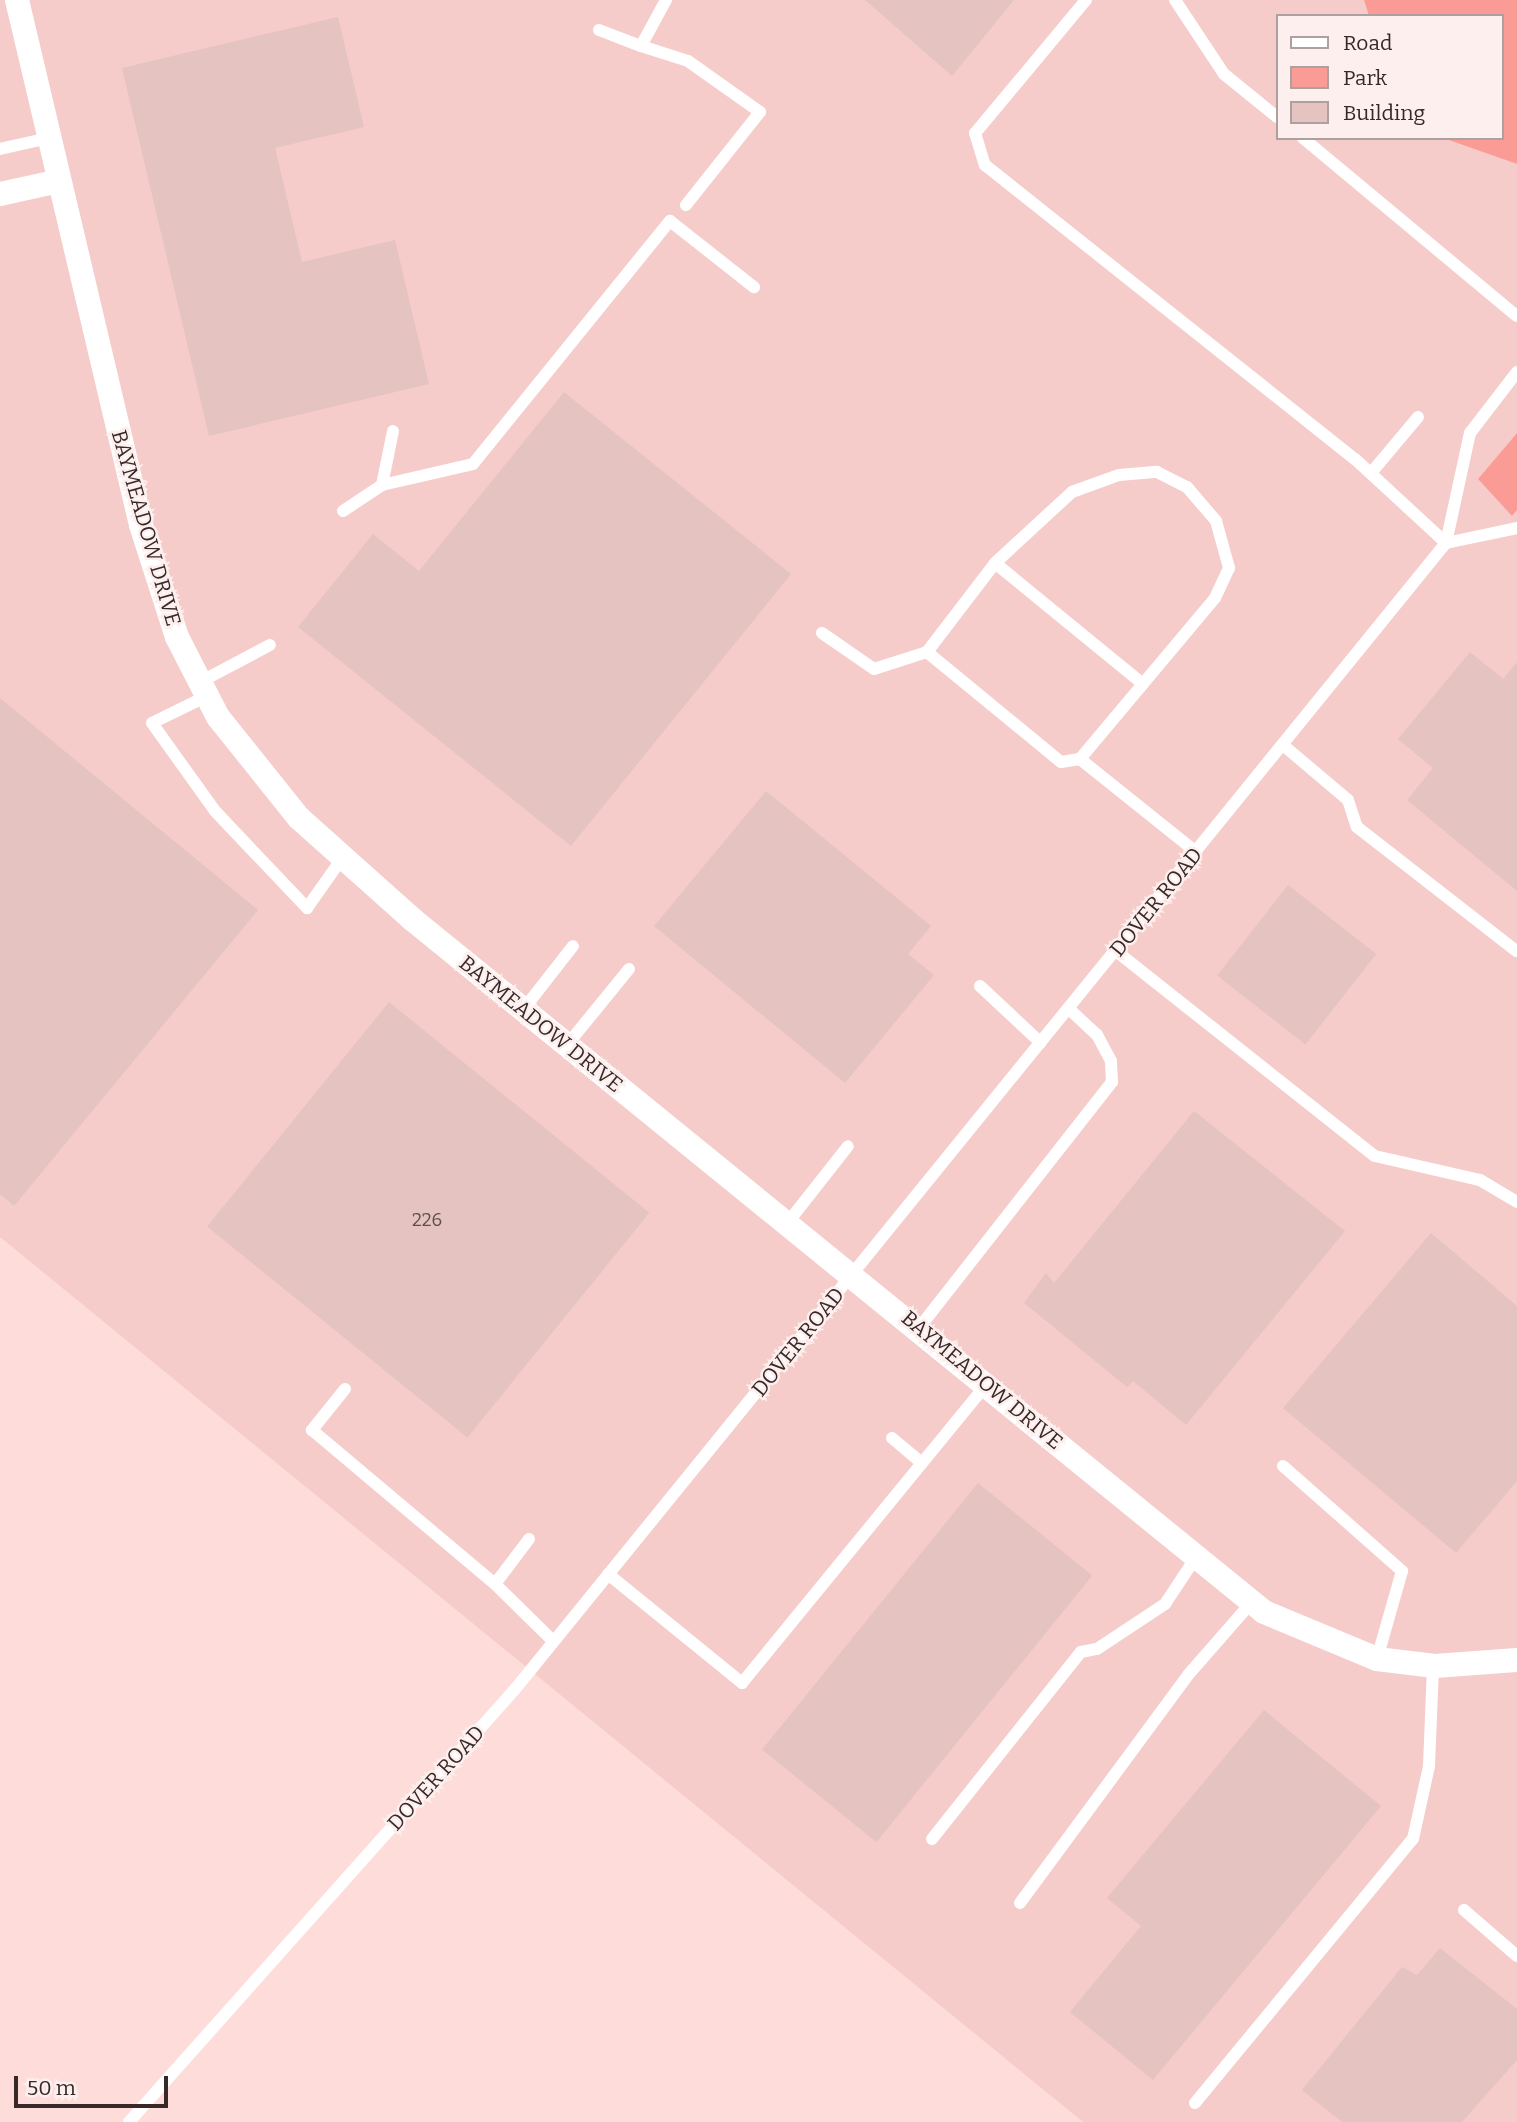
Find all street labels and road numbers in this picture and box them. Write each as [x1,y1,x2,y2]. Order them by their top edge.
street label: BAYMEADOW DRIVE [106,427,186,629]
street label: DOVER ROAD [1104,843,1208,961]
street label: BAYMEADOW DRIVE [454,950,628,1098]
street label: DOVER ROAD [746,1283,850,1401]
street label: BAYMEADOW DRIVE [896,1305,1068,1455]
street label: DOVER ROAD [382,1720,490,1836]

